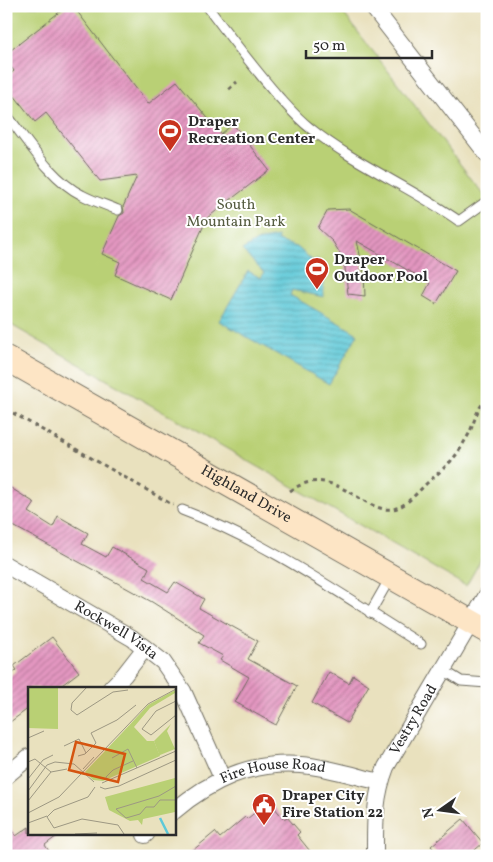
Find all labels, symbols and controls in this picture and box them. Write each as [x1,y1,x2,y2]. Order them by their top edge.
scale bar [306,28,432,60]
text: 50 m [313,36,345,57]
place label: Draper Recreation Center [188,112,315,150]
sports icon: Draper Recreation Center [157,118,183,152]
park label: South Mountain Park [187,195,285,233]
place label: Draper Outdoor Pool [334,250,428,288]
sports icon: Draper Outdoor Pool [304,256,330,290]
street label: Highland Drive [197,460,295,528]
street label: Rockwell Vista [70,596,162,665]
street label: Vestry Road [385,681,443,759]
inset map [28,687,175,834]
street label: Fire House Road [217,754,327,789]
north arrow [416,784,466,834]
place label: Draper City Fire Station 22 [282,786,383,824]
public building icon: Draper City Fire Station 22 [251,792,277,826]
text: N [418,806,439,820]

